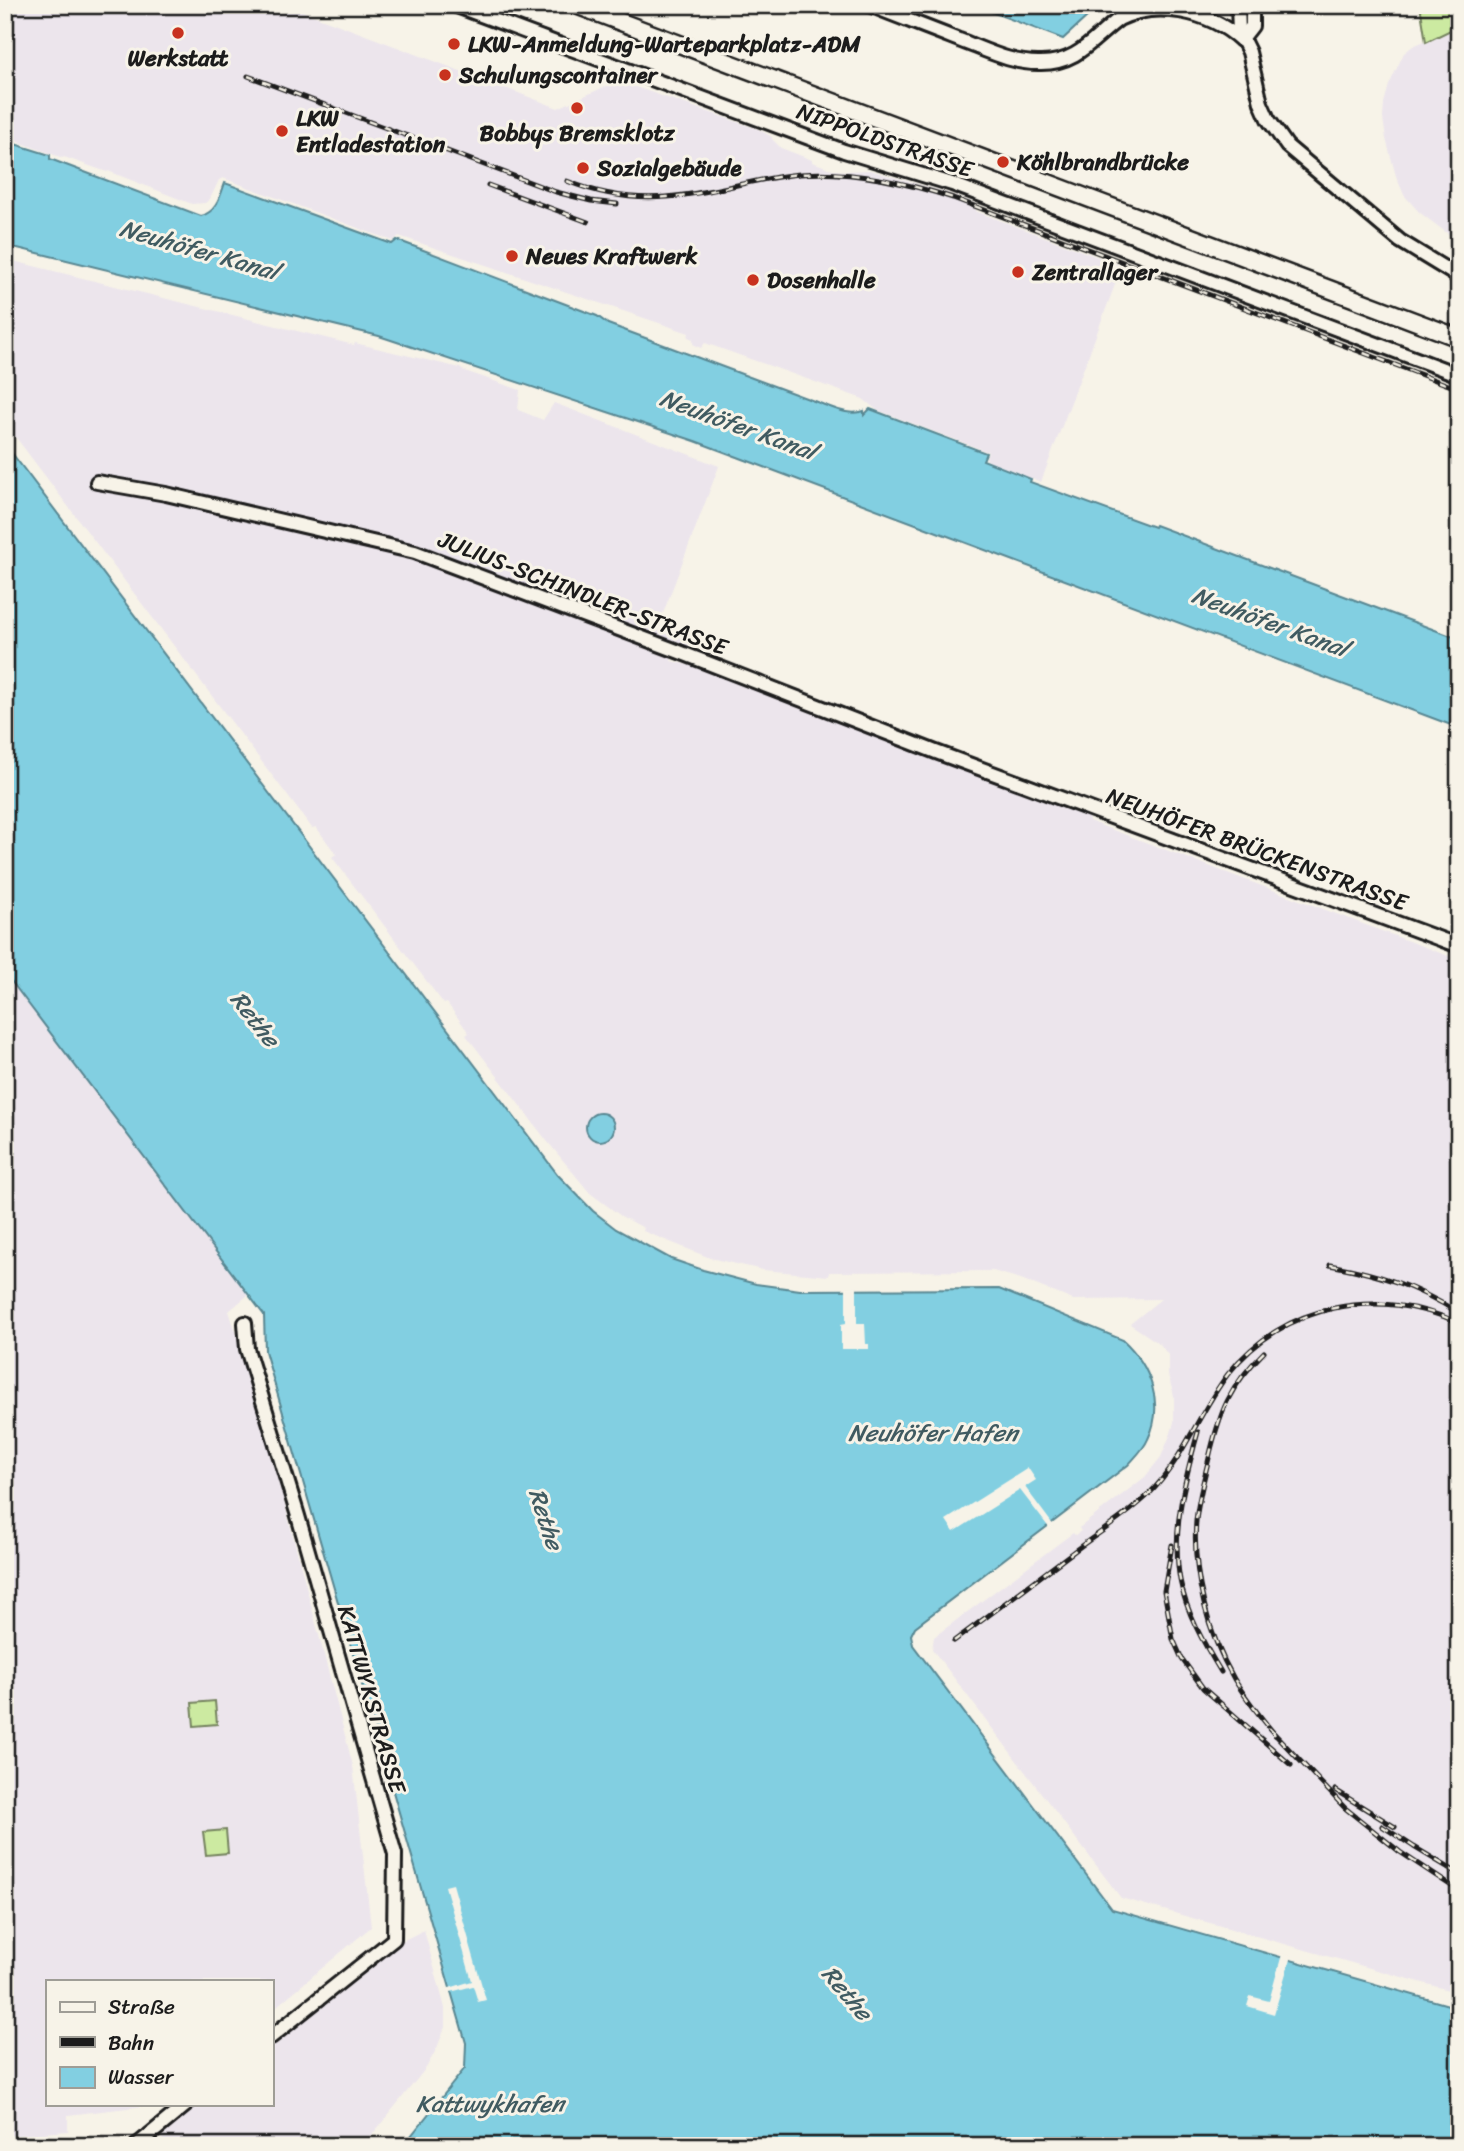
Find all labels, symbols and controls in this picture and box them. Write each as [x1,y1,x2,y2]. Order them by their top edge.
place label: LKW-Anmeldung-Warteparkplatz-ADM [468,24,861,65]
marker: Werkstatt [170,25,186,41]
marker: LKW-Anmeldung-Warteparkplatz-ADM [446,36,462,52]
place label: Werkstatt [127,38,229,79]
place label: Schulungscontainer [458,55,660,96]
marker: Schulungscontainer [437,67,453,83]
street label: NIPPOLDSTRASSE [791,91,980,190]
place label: LKW Entladestation [296,98,446,165]
marker: Bobbys Bremsklotz [569,100,585,116]
place label: Bobbys Bremsklotz [480,113,676,154]
marker: LKW Entladestation [274,123,290,139]
place label: Köhlbrandbrücke [1016,142,1189,183]
place label: Sozialgebäude [596,148,743,189]
marker: Köhlbrandbrücke [995,154,1011,170]
marker: Sozialgebäude [575,160,591,176]
water label: Neuhöfer Kanal [115,207,288,294]
place label: Neues Kraftwerk [525,236,698,277]
marker: Neues Kraftwerk [504,248,520,264]
place label: Zentrallager [1031,252,1160,293]
place label: Dosenhalle [767,260,876,301]
marker: Zentrallager [1010,264,1026,280]
marker: Dosenhalle [745,272,761,288]
water label: Neuhöfer Kanal [654,377,827,474]
street label: JULIUS-SCHINDLER-STRASSE [431,519,735,668]
water label: Neuhöfer Kanal [1186,574,1359,671]
street label: NEUHÖFER BRÜCKENSTRASSE [1100,776,1414,924]
water label: Rethe [219,982,292,1059]
water label: Neuhöfer Hafen [848,1412,1021,1454]
water label: Rethe [516,1483,576,1558]
street label: KATTWYKSTRASSE [325,1600,418,1799]
water label: Rethe [811,1956,885,2032]
legend [46,1980,273,2106]
text: Straße [108,1988,175,2026]
text: Bahn [108,2024,154,2062]
text: Wasser [108,2058,175,2096]
water label: Kattwykhafen [416,2083,567,2125]

